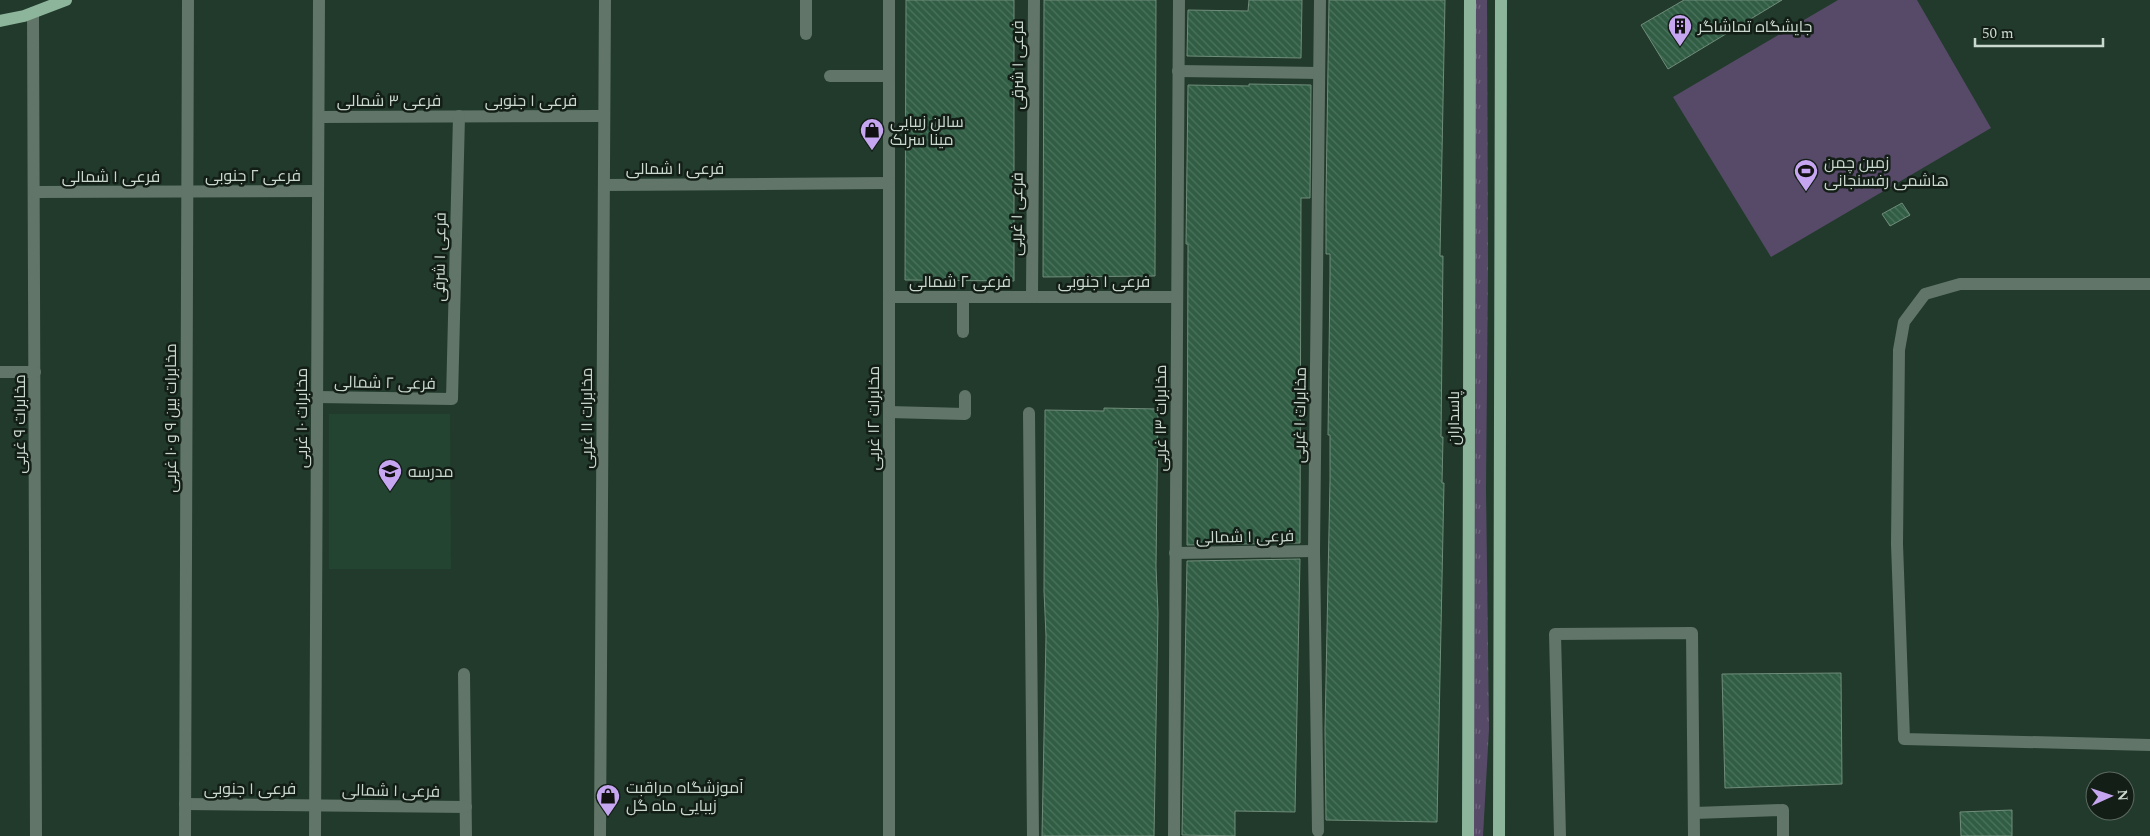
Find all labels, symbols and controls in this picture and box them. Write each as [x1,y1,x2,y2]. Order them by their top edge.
building icon: جایشگاه تماشاگر [1667,13,1693,47]
place label: جایشگاه تماشاگر [1697,15,1812,39]
scale bar [1975,15,2102,47]
street label: فرعی ۱ شرقی [1006,20,1030,110]
text: 50 m [1982,22,2014,45]
street label: فرعی ۳ شمالی [337,89,441,113]
street label: فرعی ۱ جنوبی [485,89,577,113]
place label: سالن زیبایی مینا سرلک [890,110,964,152]
shop icon: سالن زیبایی مینا سرلک [859,117,885,151]
place label: زمین چمن هاشمی رفسنجانی [1824,151,1949,193]
street label: فرعی ۱ شمالی [626,157,724,181]
sports icon: زمین چمن هاشمی رفسنجانی [1793,158,1819,192]
street label: فرعی ۲ جنوبی [205,164,301,188]
street label: فرعی ۱ شمالی [62,165,160,189]
street label: فرعی ۱ غربی [1004,172,1030,256]
street label: فرعی ۱ شرقی [427,212,453,302]
street label: فرعی ۲ شمالی [909,270,1011,294]
street label: فرعی ۱ جنوبی [1058,270,1150,294]
street label: مخابرات بین ۹ و ۱۰ غربی [159,343,183,493]
street label: مخابرات ۱۳ غربی [1149,364,1173,472]
street label: مخابرات ۱۲ غربی [862,366,886,470]
street label: مخابرات ۱۱ غربی [575,367,599,469]
street label: مخابرات ۱ غربی [1287,367,1313,463]
street label: مخابرات ۱۰ غربی [290,368,314,468]
street label: فرعی ۲ شمالی [334,370,436,396]
street label: مخابرات ۹ غربی [8,374,32,474]
street label: پاسداران [1442,390,1466,445]
school or university icon: مدرسه [377,458,403,492]
place label: مدرسه [408,460,454,484]
street label: فرعی ۱ شمالی [1196,524,1294,550]
north arrow [2085,771,2135,821]
place label: آموزشگاه مراقبت زیبایی ماه گل [626,776,744,818]
street label: فرعی ۱ جنوبی [204,777,296,801]
street label: فرعی ۱ شمالی [342,778,440,804]
shop icon: آموزشگاه مراقبت زیبایی ماه گل [595,783,621,817]
text: N [2112,789,2133,802]

